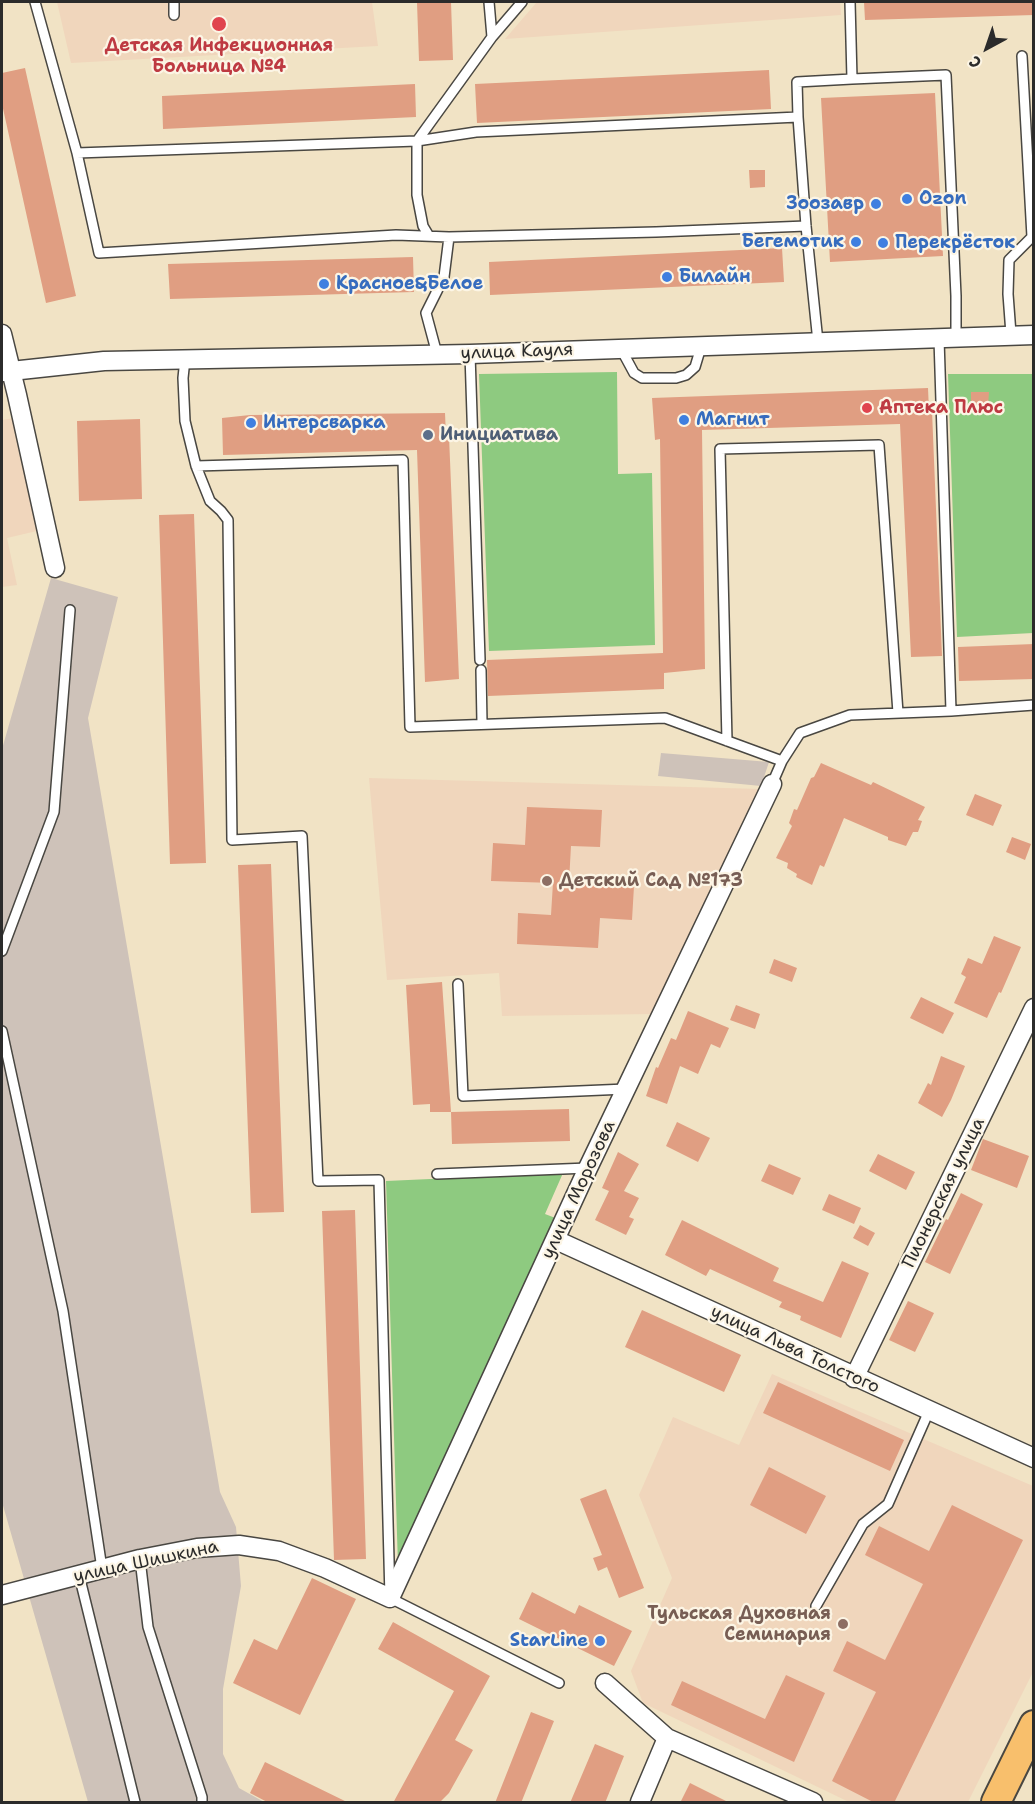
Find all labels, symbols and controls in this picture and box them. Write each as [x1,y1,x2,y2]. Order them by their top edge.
marker: Детская Инфекционная Больница №4 [210,15,228,33]
north arrow [957,18,1017,78]
place label: Детская Инфекционная Больница №4 [105,35,333,78]
text: С [965,51,986,73]
place label: Ozon [919,188,966,210]
marker: Ozon [900,192,914,206]
place label: Зоозавр [787,193,864,215]
marker: Зоозавр [869,197,883,211]
place label: Бегемотик [742,231,844,253]
place label: Перекрёсток [895,232,1015,254]
marker: Бегемотик [849,235,863,249]
marker: Перекрёсток [876,236,890,250]
place label: Билайн [679,266,751,288]
marker: Билайн [660,270,674,284]
place label: Красное&Белое [336,273,483,295]
marker: Красное&Белое [317,277,331,291]
street label: улица Кауля [460,339,574,365]
place label: Аптека Плюс [879,397,1003,419]
marker: Аптека Плюс [860,401,874,415]
place label: Магнит [696,409,770,431]
place label: Интерсварка [263,412,386,434]
marker: Магнит [677,413,691,427]
marker: Интерсварка [244,416,258,430]
place label: Инициатива [440,424,558,446]
marker: Инициатива [421,428,435,442]
place label: Детский Сад №173 [559,870,743,892]
marker: Детский Сад №173 [540,874,554,888]
street label: Пионерская улица [898,1114,990,1272]
street label: улица Морозова [537,1117,621,1263]
street label: улица Льва Толстого [707,1301,883,1399]
street label: улица Шишкина [71,1536,221,1588]
place label: Тульская Духовная Семинария [647,1603,831,1646]
marker: Тульская Духовная Семинария [836,1617,850,1631]
place label: StarLine [510,1630,588,1652]
marker: StarLine [593,1634,607,1648]

